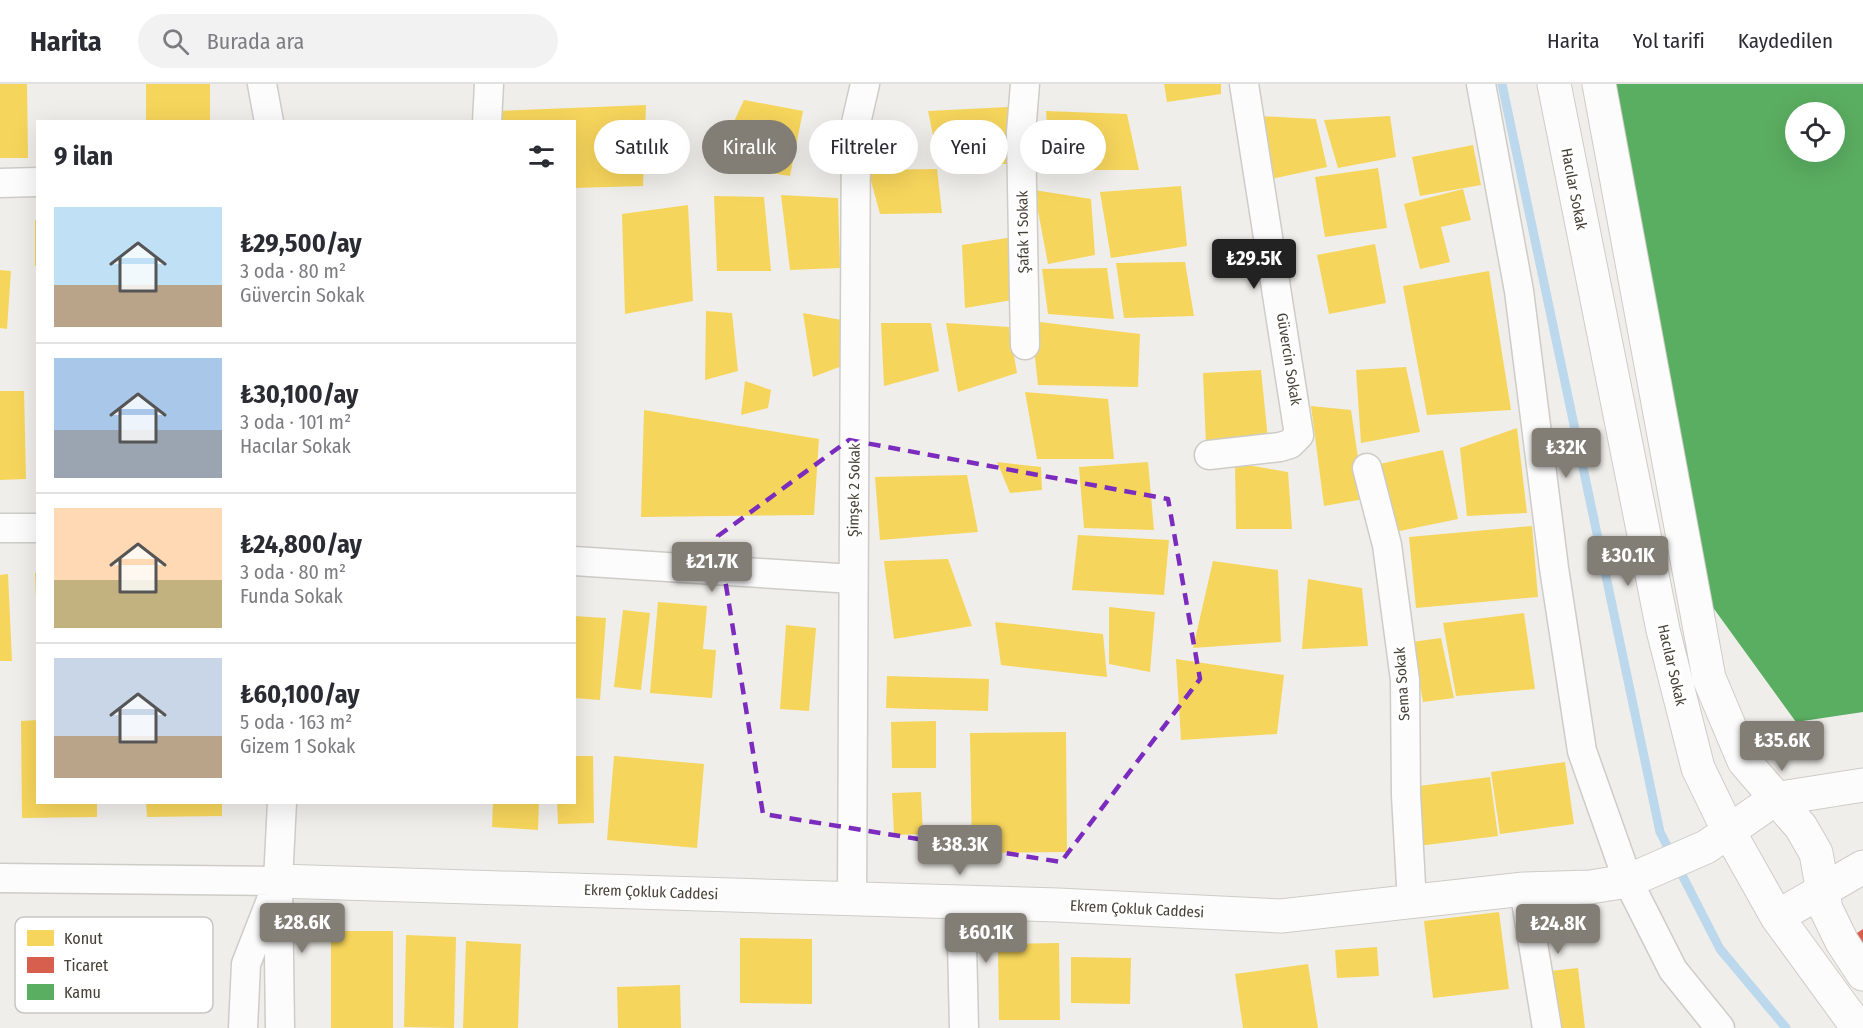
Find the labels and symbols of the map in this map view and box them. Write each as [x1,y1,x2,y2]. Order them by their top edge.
street label: Hacılar Sokak [1557,147,1591,231]
street label: Şafak 1 Sokak [1013,190,1033,274]
pin: ₺29.5K [1205,239,1303,290]
street label: Güvercin Sokak [1273,311,1305,407]
pin: ₺32K [1530,428,1602,479]
street label: Şimşek 2 Sokak [844,443,864,537]
pin: ₺30.1K [1579,536,1677,587]
pin: ₺21.7K [663,542,761,593]
street label: Hacılar Sokak [1654,623,1690,708]
street label: Sema Sokak [1390,647,1414,721]
pin: ₺35.6K [1733,721,1831,772]
pin: ₺38.3K [911,825,1009,876]
street label: Ekrem Çokluk Caddesi [584,881,718,903]
street label: Ekrem Çokluk Caddesi [1069,896,1205,922]
pin: ₺28.6K [253,903,351,954]
pin: ₺24.8K [1509,904,1607,955]
pin: ₺60.1K [937,913,1035,964]
legend [15,917,213,1013]
text: Konut [64,929,103,948]
text: Ticaret [64,956,109,975]
text: Kamu [64,983,101,1002]

